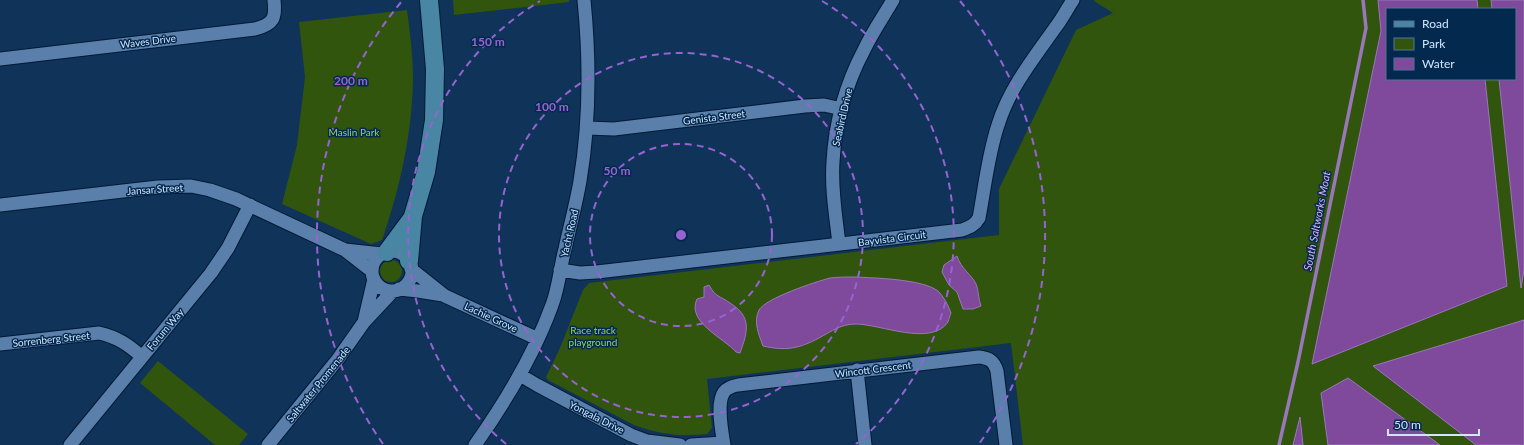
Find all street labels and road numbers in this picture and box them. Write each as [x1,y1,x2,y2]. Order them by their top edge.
street label: Waves Drive [120,32,176,50]
street label: Seabird Drive [830,87,854,147]
street label: Genista Street [682,107,746,127]
street label: Jansar Street [127,181,184,197]
street label: Yacht Road [558,208,580,258]
street label: Bayvista Circuit [857,228,927,248]
street label: Lachie Grove [463,299,519,335]
street label: Forum Way [144,305,186,352]
street label: Sorrenberg Street [12,329,91,349]
street label: Saltwater Promenade [284,344,352,424]
street label: Wincott Crescent [834,358,912,380]
street label: Yongala Drive [567,398,627,436]

